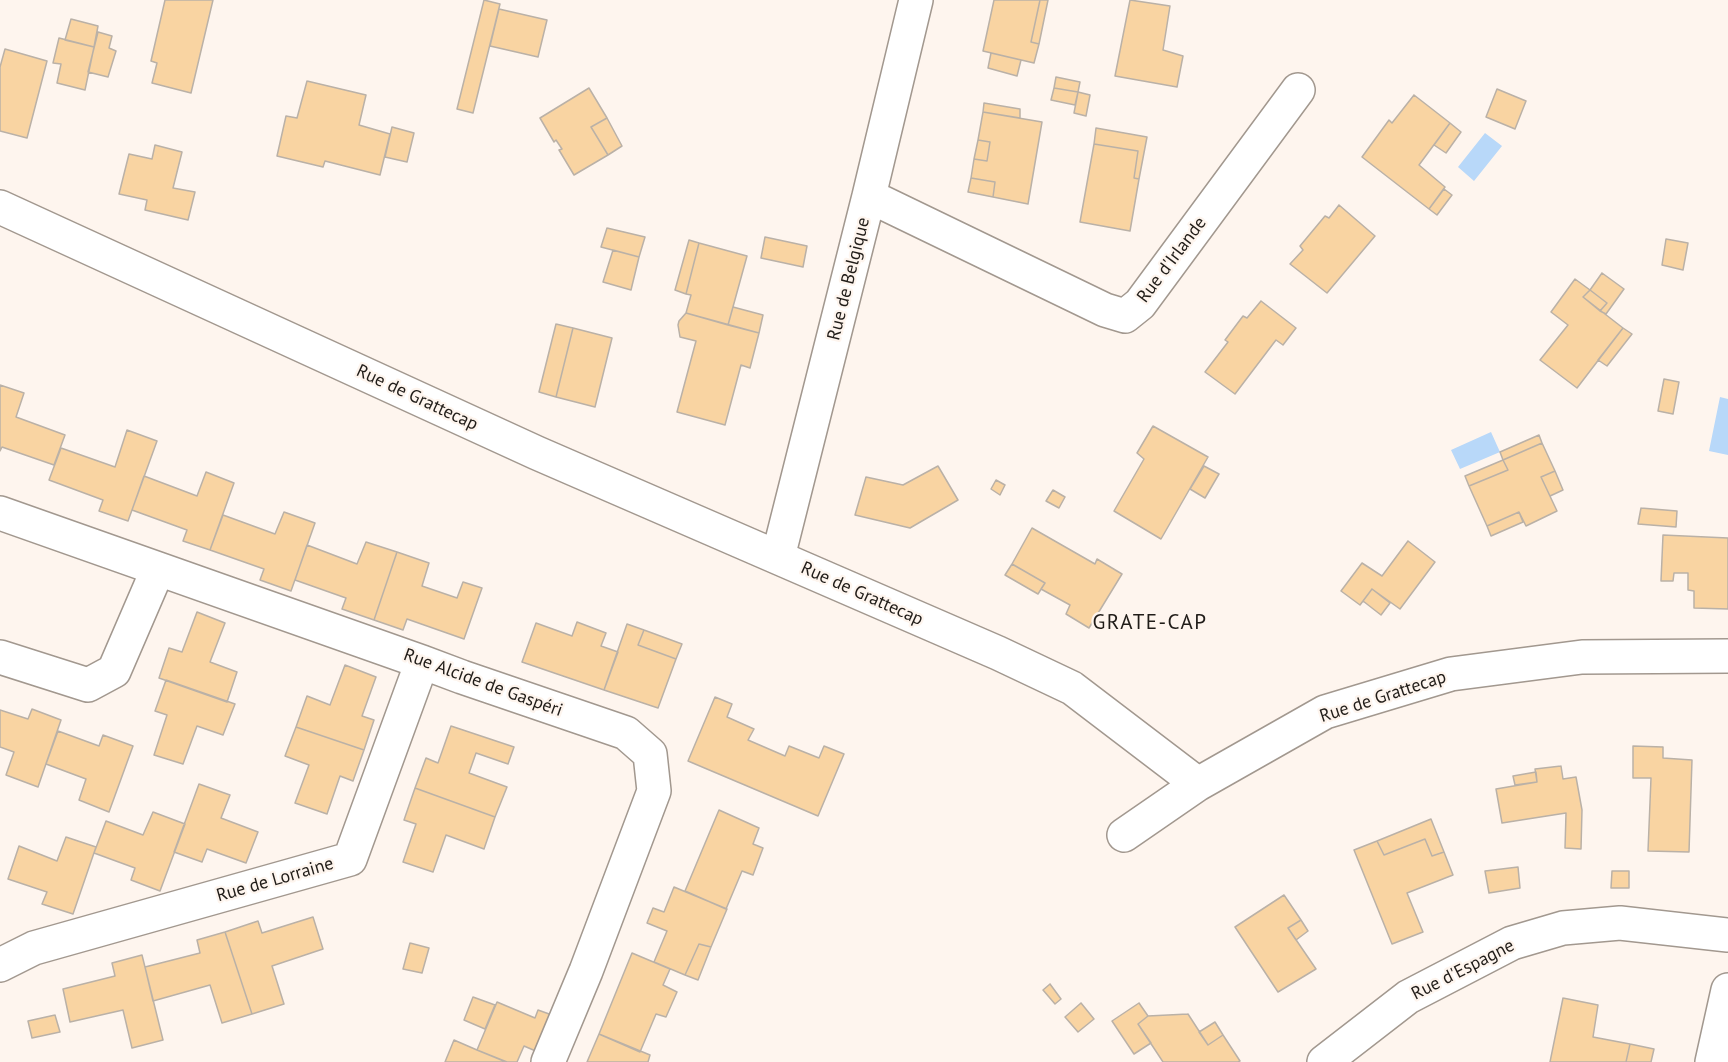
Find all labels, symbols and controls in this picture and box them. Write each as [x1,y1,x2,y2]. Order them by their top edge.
street label: Rue d'Irlande [1133,213,1211,307]
street label: Rue de Belgique [823,215,875,343]
street label: Rue de Grattecap [353,360,481,436]
street label: Rue de Grattecap [797,557,927,631]
district label: GRATE-CAP [1092,610,1208,636]
street label: Rue Alcide de Gaspéri [401,644,565,722]
street label: Rue de Grattecap [1317,666,1449,728]
street label: Rue de Lorraine [214,853,336,907]
street label: Rue d'Espagne [1408,935,1518,1005]

